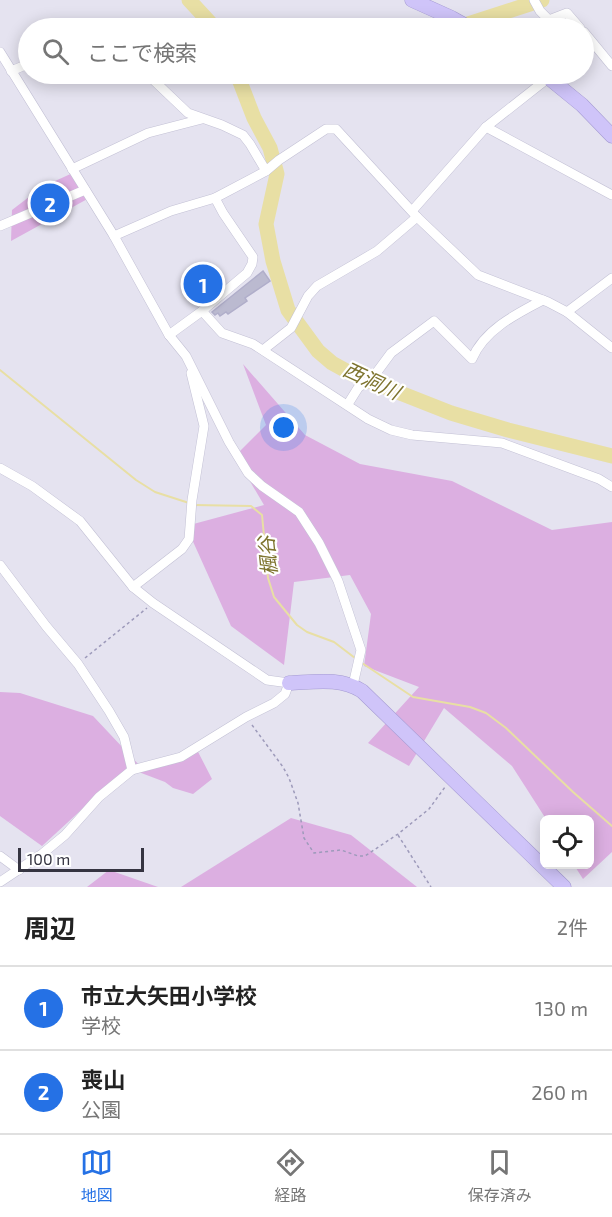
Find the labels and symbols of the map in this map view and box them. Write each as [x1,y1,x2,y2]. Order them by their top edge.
pin: 2 [31,180,70,226]
pin: 1 [184,262,222,306]
water label: 西洞川 [340,356,406,404]
your location [269,413,298,442]
water label: 楓谷 [253,533,281,577]
scale bar [18,845,144,872]

